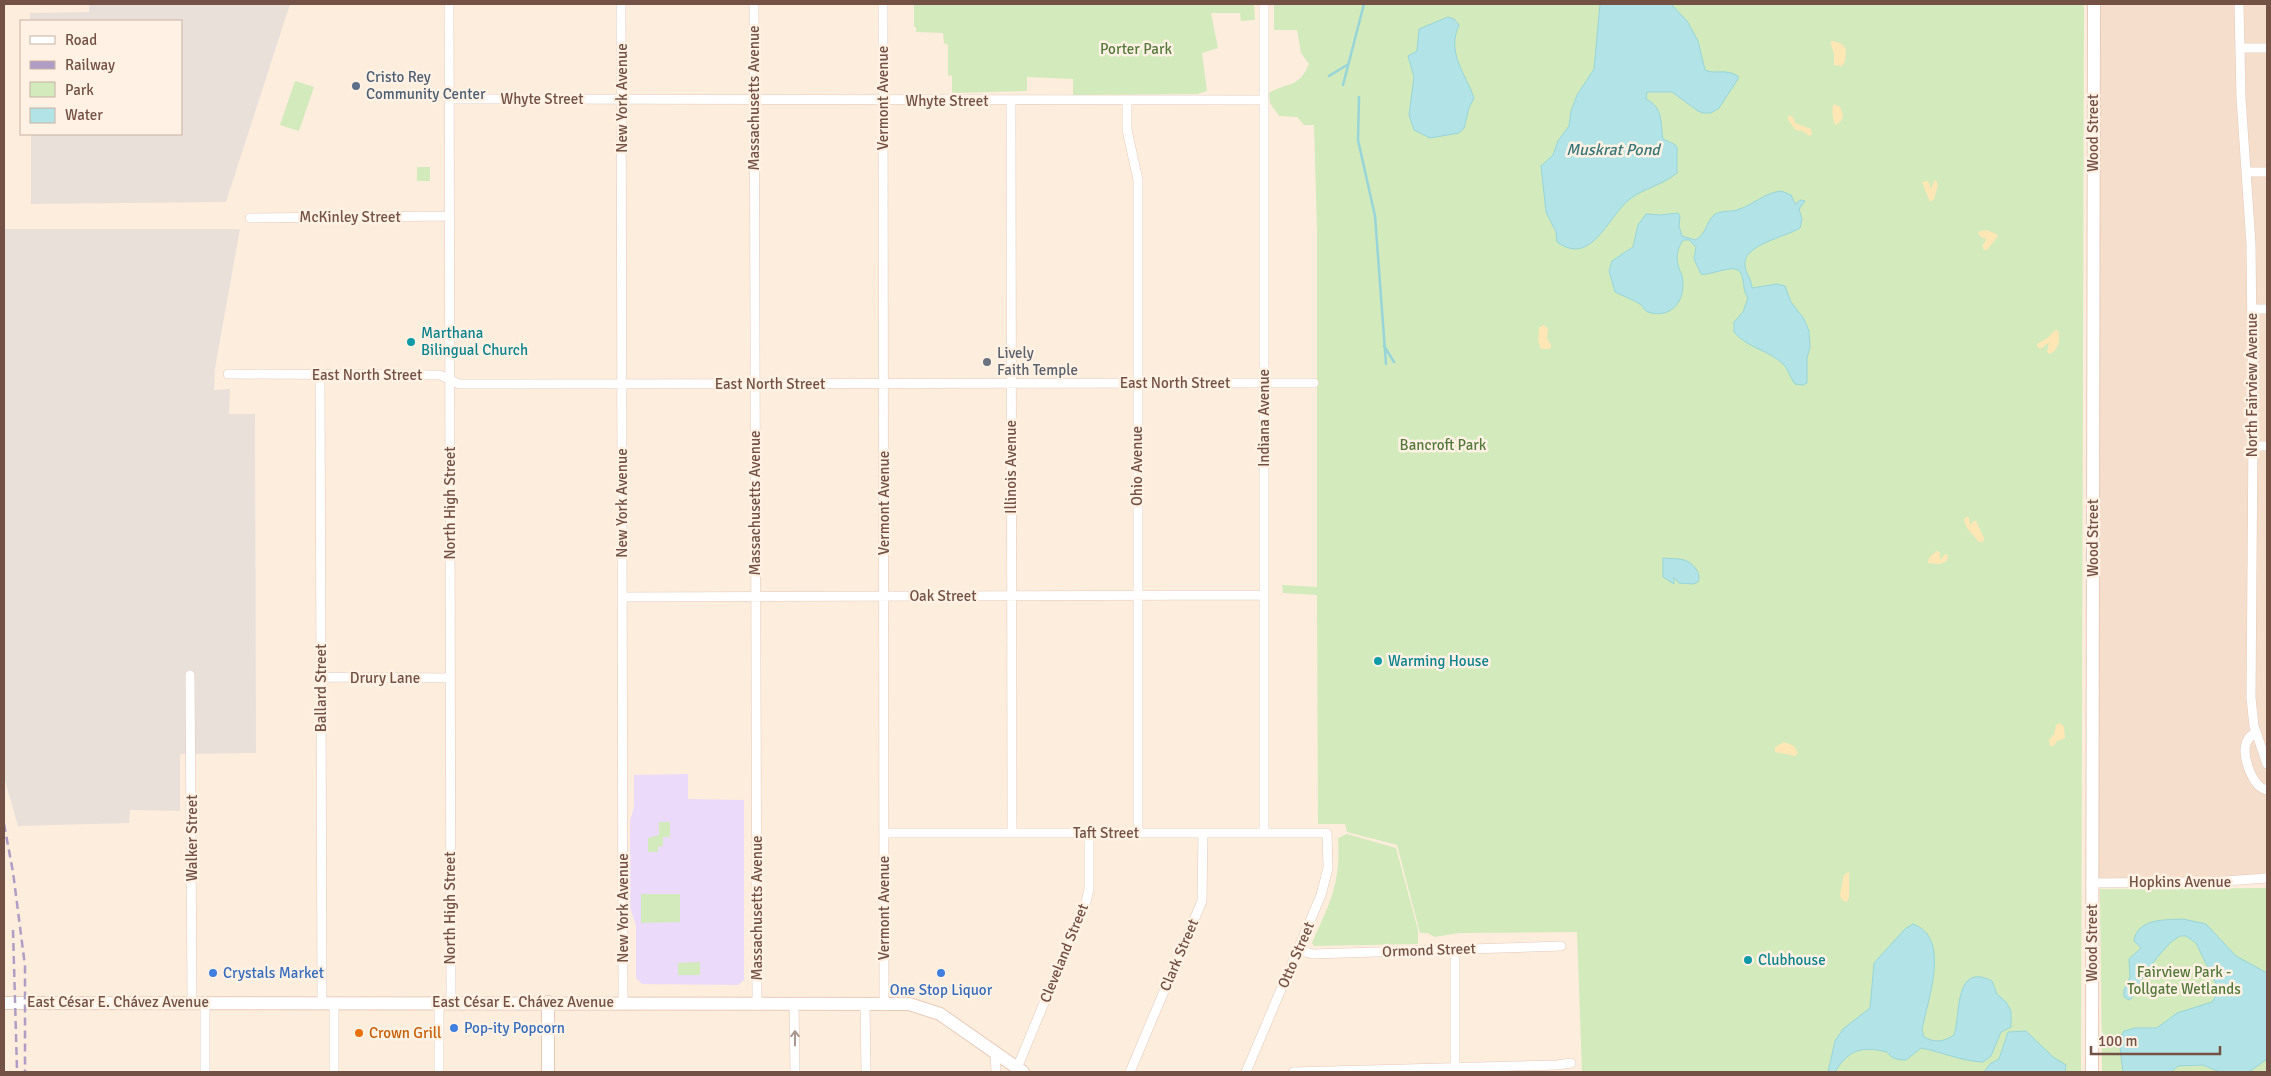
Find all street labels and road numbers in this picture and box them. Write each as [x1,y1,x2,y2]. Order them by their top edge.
street label: Massachusetts Avenue [745,25,763,171]
street label: New York Avenue [613,43,631,153]
street label: Vermont Avenue [874,46,892,150]
street label: Whyte Street [501,90,583,108]
street label: Whyte Street [906,92,988,110]
street label: Wood Street [2084,94,2102,172]
street label: McKinley Street [299,208,401,226]
street label: North Fairview Avenue [2243,313,2261,457]
street label: East North Street [312,366,422,384]
street label: Indiana Avenue [1255,369,1273,467]
street label: East North Street [1120,374,1230,392]
street label: East North Street [715,375,825,393]
street label: Illinois Avenue [1002,420,1020,514]
street label: Ohio Avenue [1128,426,1146,506]
street label: Massachusetts Avenue [746,430,764,576]
street label: North High Street [441,446,459,560]
street label: New York Avenue [613,448,631,558]
street label: Vermont Avenue [875,451,893,555]
street label: Wood Street [2084,499,2102,577]
street label: Oak Street [909,587,977,605]
street label: Ballard Street [312,644,330,732]
street label: Drury Lane [350,669,420,687]
street label: Walker Street [183,795,201,881]
street label: Taft Street [1073,824,1139,842]
street label: Massachusetts Avenue [748,835,766,981]
street label: North High Street [441,851,459,965]
street label: New York Avenue [614,853,632,963]
street label: Vermont Avenue [875,856,893,960]
street label: Hopkins Avenue [2129,873,2231,891]
street label: Cleveland Street [1036,901,1092,1005]
street label: Wood Street [2083,904,2101,982]
street label: Clark Street [1156,916,1202,994]
street label: Otto Street [1274,919,1318,991]
street label: Ormond Street [1382,939,1476,961]
street label: East César E. Chávez Avenue [27,993,209,1011]
street label: East César E. Chávez Avenue [432,993,614,1011]

